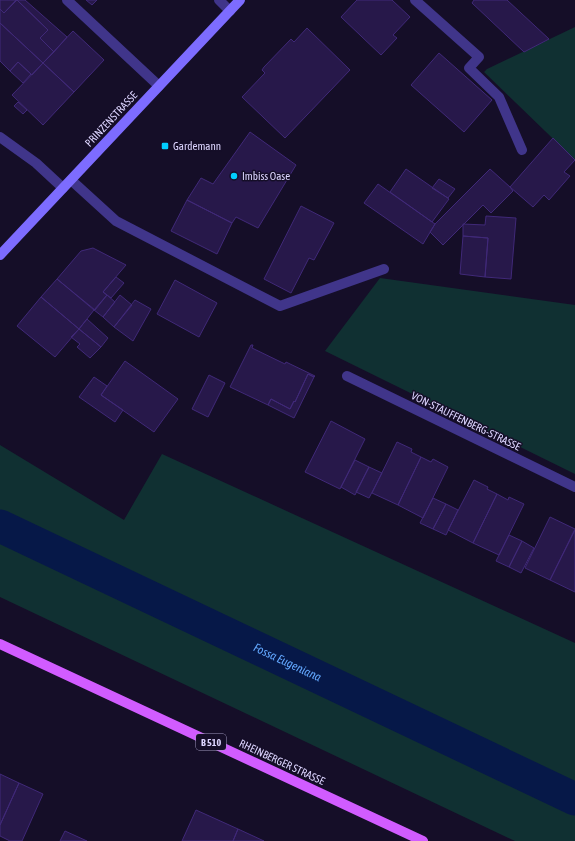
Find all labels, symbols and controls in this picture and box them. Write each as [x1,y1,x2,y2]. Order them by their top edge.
street label: PRINZENSTRASSE [83,89,140,149]
place label: Gardemann [173,140,221,152]
marker: Gardemann [160,141,170,151]
place label: Imbiss Oase [242,170,290,182]
marker: Imbiss Oase [229,171,239,181]
street label: VON-STAUFFENBERG-STRASSE [409,389,523,453]
water label: Fossa Eugeniana [251,640,324,685]
road number: B 510 [196,734,226,750]
street label: RHEINBERGER STRASSE [237,737,327,787]

